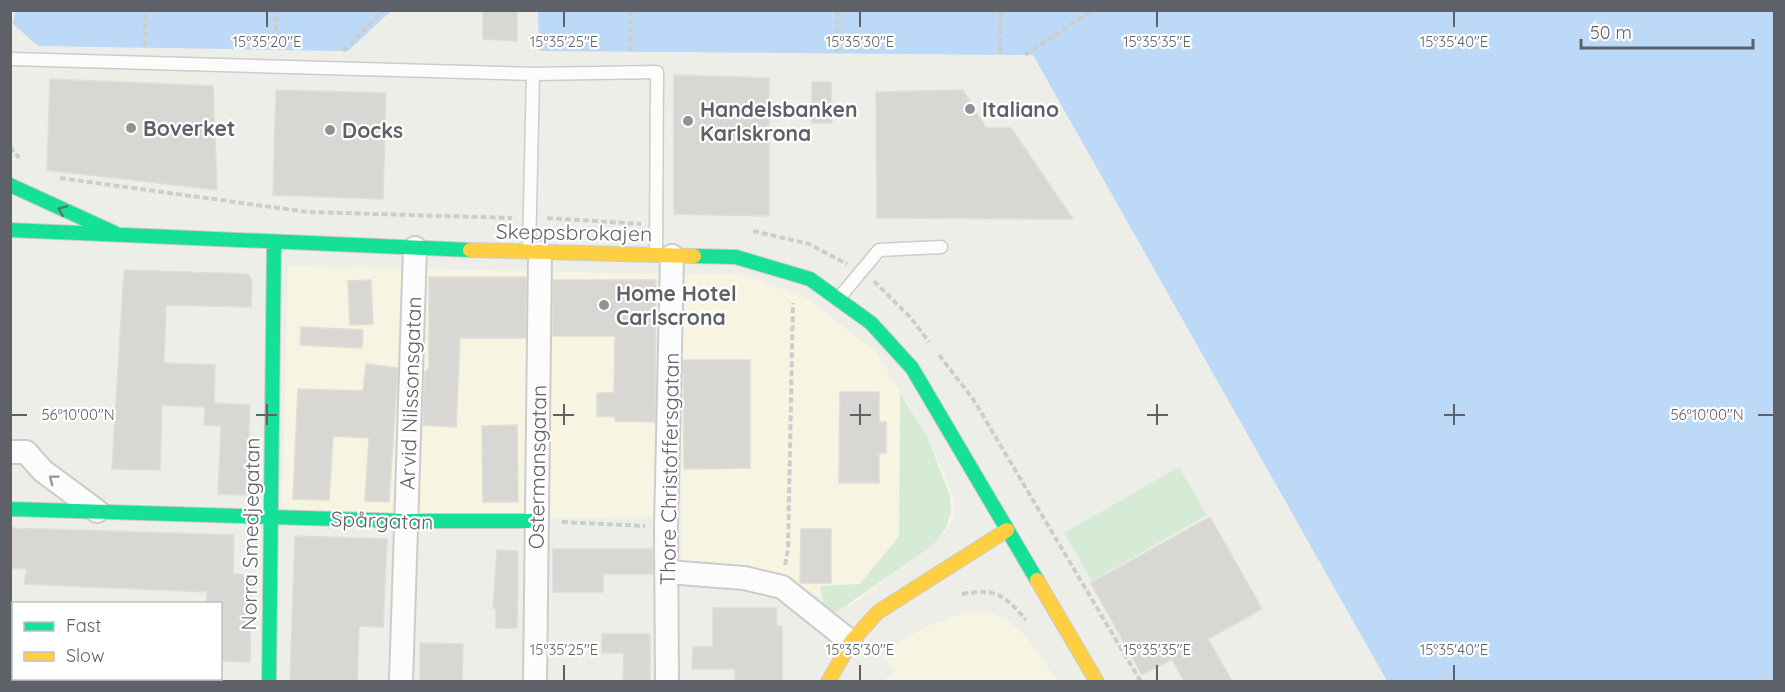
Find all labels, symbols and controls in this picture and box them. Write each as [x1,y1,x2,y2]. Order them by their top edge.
scale bar [1581,12,1754,50]
text: 50 m [1590,21,1632,44]
text: 15°35'20"E [232,32,302,51]
text: 15°35'25"E [530,32,598,51]
text: 15°35'30"E [826,32,894,51]
text: 15°35'35"E [1123,32,1191,51]
text: 15°35'40"E [1420,32,1488,51]
place label: Handelsbanken Karlskrona [700,96,857,146]
place label: Italiano [982,96,1059,122]
marker: Italiano [963,102,977,116]
marker: Handelsbanken Karlskrona [681,114,695,128]
place label: Boverket [143,115,235,141]
place label: Docks [342,117,403,143]
marker: Boverket [124,121,138,135]
marker: Docks [323,123,337,137]
one-way arrow [57,206,68,218]
street label: Skeppsbrokajen [496,218,652,246]
place label: Home Hotel Carlscrona [616,280,737,330]
street label: Arvid Nilssonsgatan [394,296,426,490]
marker: Home Hotel Carlscrona [597,298,611,312]
street label: Thore Christoffersgatan [654,352,684,586]
street label: Ostermansgatan [523,385,551,549]
text: 56°10'00"N [41,405,115,424]
text: 56°10'00"N [1670,405,1744,424]
street label: Norra Smedjegatan [235,437,265,631]
one-way arrow [49,475,60,486]
street label: Spårgatan [330,505,434,535]
legend [12,602,222,680]
text: Fast [66,614,101,637]
text: 15°35'25"E [530,640,598,659]
text: 15°35'30"E [826,640,894,659]
text: 15°35'35"E [1123,640,1191,659]
text: 15°35'40"E [1420,640,1488,659]
text: Slow [66,644,104,667]

